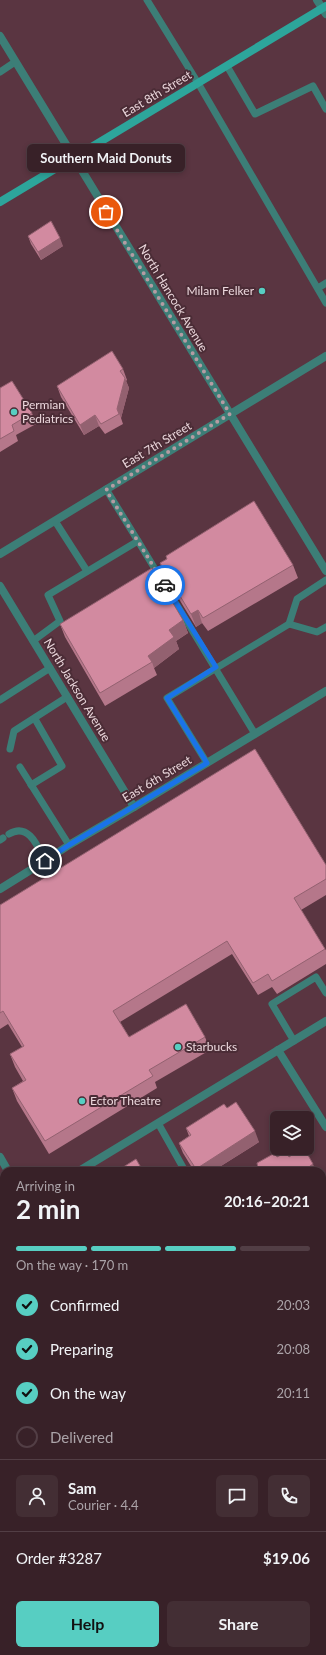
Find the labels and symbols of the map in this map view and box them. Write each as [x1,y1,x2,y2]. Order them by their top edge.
street label: East 8th Street [119,67,195,120]
callout: Southern Maid Donuts [27,144,185,172]
pin [89,195,123,229]
street label: North Hancock Avenue [135,241,211,354]
place label: Milam Felker [186,283,255,298]
marker: Milam Felker [257,286,267,296]
place label: Permian Pediatrics [22,397,73,426]
marker: Permian Pediatrics [9,407,19,417]
street label: East 7th Street [119,418,195,471]
courier [145,565,185,605]
street label: North Jackson Avenue [41,635,114,744]
street label: East 6th Street [119,752,195,805]
pin [28,844,62,878]
place label: Starbucks [186,1039,237,1054]
marker: Starbucks [173,1042,183,1052]
place label: Ector Theatre [90,1093,161,1108]
marker: Ector Theatre [77,1096,87,1106]

